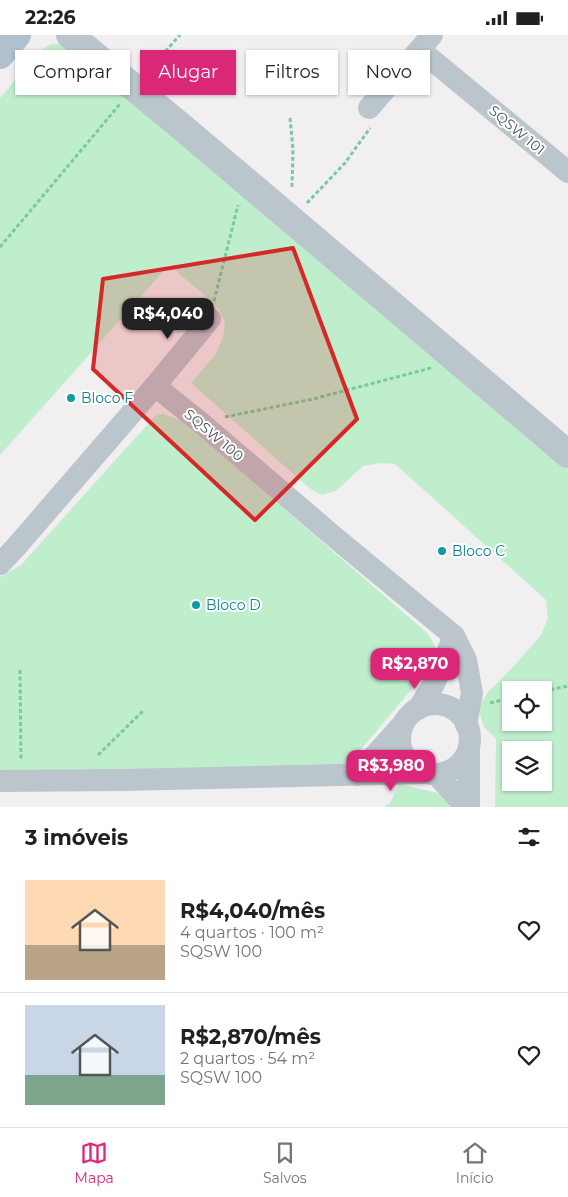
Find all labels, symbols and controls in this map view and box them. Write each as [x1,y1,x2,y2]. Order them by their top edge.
text: 22:26 [25,6,76,29]
chip: Comprar [15,50,130,95]
chip: Alugar [140,50,236,95]
chip: Filtros [246,50,338,95]
chip: Novo [348,50,430,95]
street label: SQSW 101 [485,101,549,159]
pin: R$4,040 [122,297,214,340]
text: R$4,040 [133,304,203,323]
place label: Bloco F [81,389,133,407]
marker: Bloco F [65,392,77,404]
street label: SQSW 100 [181,405,247,465]
place label: Bloco C [452,542,505,560]
marker: Bloco C [436,545,448,557]
place label: Bloco D [206,596,261,614]
marker: Bloco D [190,599,202,611]
pin: R$2,870 [369,647,461,690]
text: R$2,870 [382,654,448,673]
map controls [502,681,552,791]
button: locate [502,681,552,731]
button: layers [502,741,552,791]
pin: R$3,980 [345,749,437,792]
text: R$3,980 [357,756,425,775]
icon: filters [515,823,543,851]
text: 3 imóveis [25,825,128,850]
text: R$4,040/mês [180,898,325,923]
icon: home [65,900,125,960]
icon: heart [515,916,543,944]
text: 4 quartos · 100 m² [180,923,324,942]
text: SQSW 100 [180,942,262,961]
text: R$2,870/mês [180,1024,321,1049]
icon: home [65,1025,125,1085]
icon: heart [515,1041,543,1069]
text: 2 quartos · 54 m² [180,1049,315,1068]
text: SQSW 100 [180,1068,262,1087]
tab: Mapa [75,1139,114,1187]
tab: Salvos [263,1139,307,1187]
tab: Início [456,1139,493,1187]

